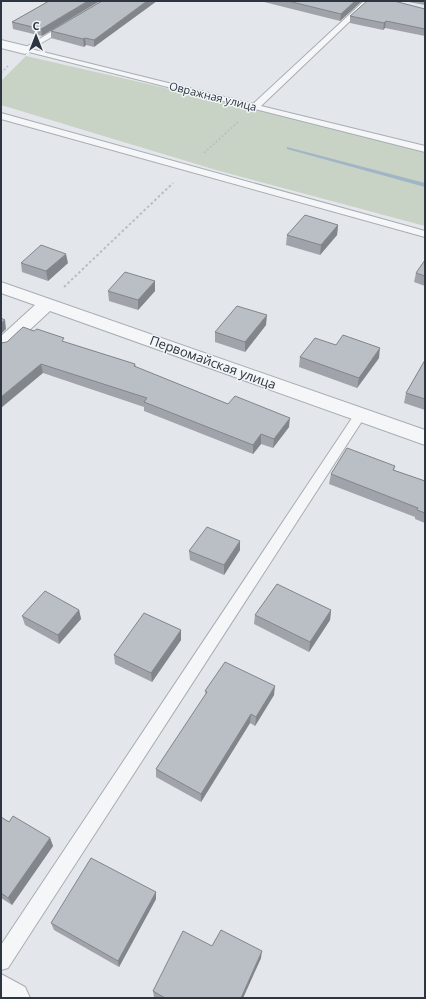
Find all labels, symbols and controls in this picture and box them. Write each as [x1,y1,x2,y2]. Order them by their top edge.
north arrow [16,16,56,56]
text: С [32,18,40,33]
street label: Овражная улица [168,78,258,114]
street label: Первомайская улица [147,331,279,393]

